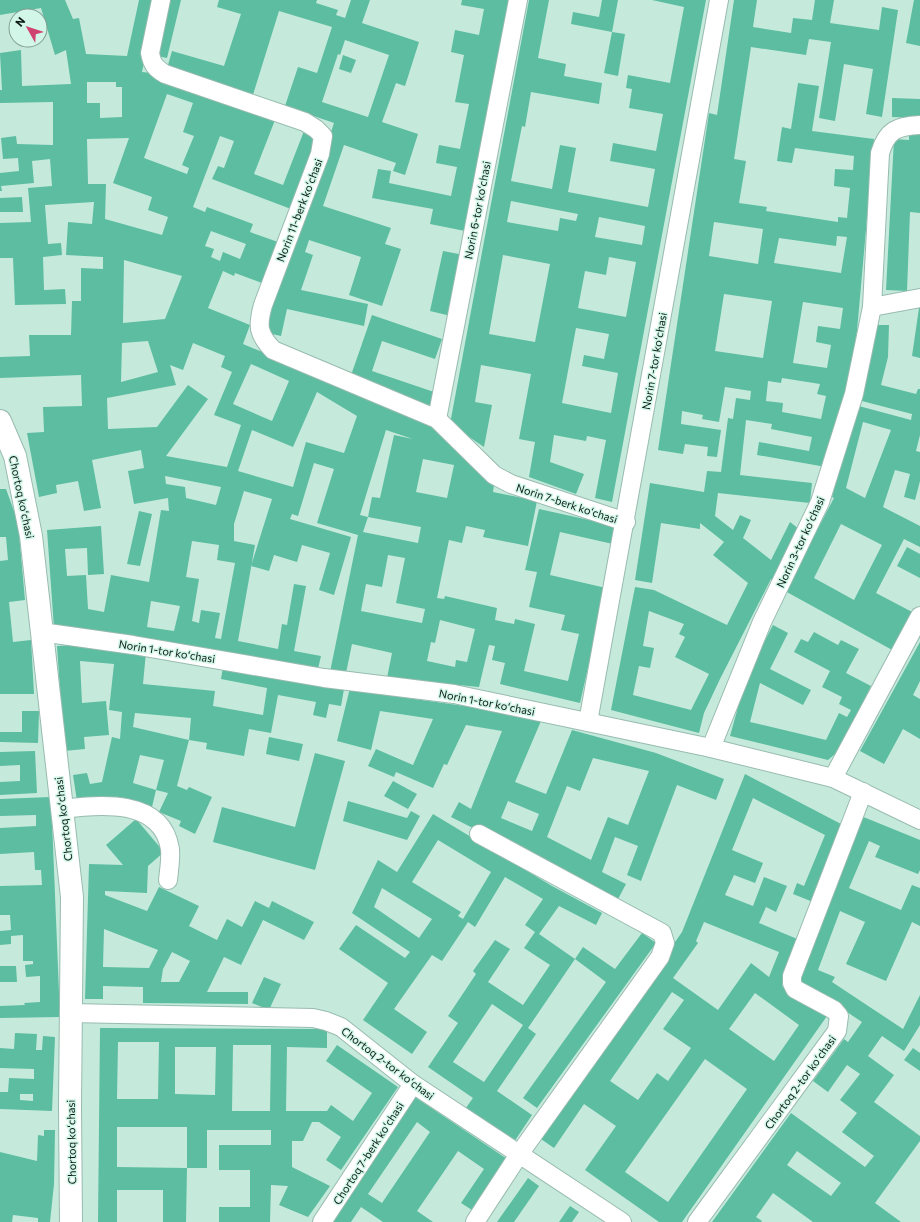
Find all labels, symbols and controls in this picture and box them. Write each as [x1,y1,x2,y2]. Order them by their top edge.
north arrow [8,8,48,48]
text: N [12,14,27,29]
street label: Norin 11-berk koʻchasi [273,156,325,263]
street label: Norin 6-tor koʻchasi [461,160,493,260]
street label: Norin 7-tor koʻchasi [639,311,669,411]
street label: Chortoq koʻchasi [7,454,37,540]
street label: Norin 7-berk koʻchasi [515,480,620,526]
street label: Norin 3-tor koʻchasi [773,494,827,590]
street label: Norin 1-tor koʻchasi [118,637,216,665]
street label: Norin 1-tor koʻchasi [438,686,536,718]
street label: Chortoq koʻchasi [51,776,75,862]
street label: Chortoq 2-tor koʻchasi [339,1024,437,1102]
street label: Chortoq 2-tor koʻchasi [762,1032,838,1131]
street label: Chortoq koʻchasi [64,1099,78,1184]
street label: Chortoq 7-berk koʻchasi [330,1099,406,1207]

